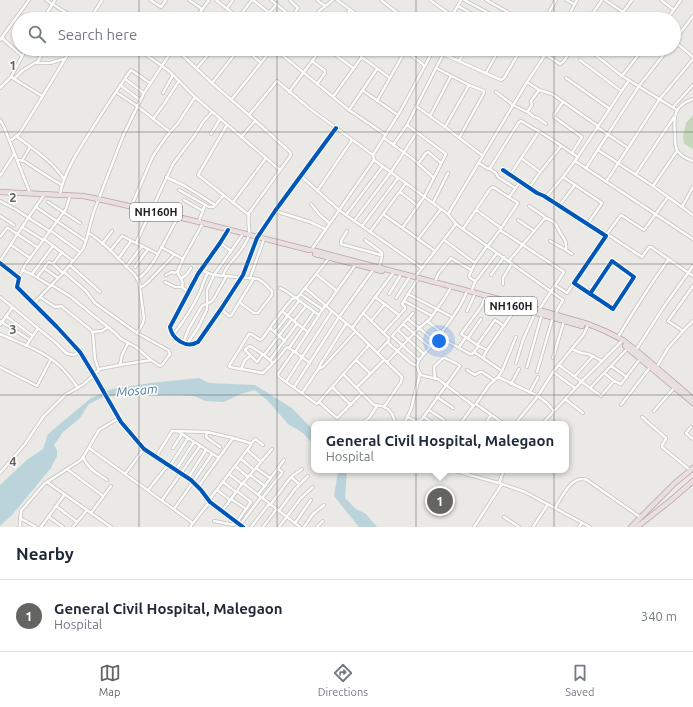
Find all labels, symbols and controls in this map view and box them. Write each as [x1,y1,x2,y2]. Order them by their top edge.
search box [12,12,681,56]
icon: search [26,23,48,45]
text: Search here [58,26,137,43]
text: 1 [9,58,17,72]
text: 2 [9,190,17,204]
road number: NH160H [130,203,182,221]
road number: NH160H [485,297,537,315]
text: 3 [9,322,17,336]
your location [429,331,449,351]
water label: Mosam [116,381,158,399]
popup [311,421,569,473]
text: General Civil Hospital, Malegaon [326,432,554,449]
text: Hospital [326,449,374,463]
text: 4 [9,454,17,468]
pin: 1 [427,486,453,516]
text: Nearby [16,544,74,563]
text: General Civil Hospital, Malegaon [54,600,283,617]
text: 1 [25,609,33,623]
text: 340 m [641,609,677,623]
text: Hospital [54,617,102,631]
tab: Map [99,662,121,698]
tab: Directions [318,662,368,698]
tab: Saved [565,662,594,698]

